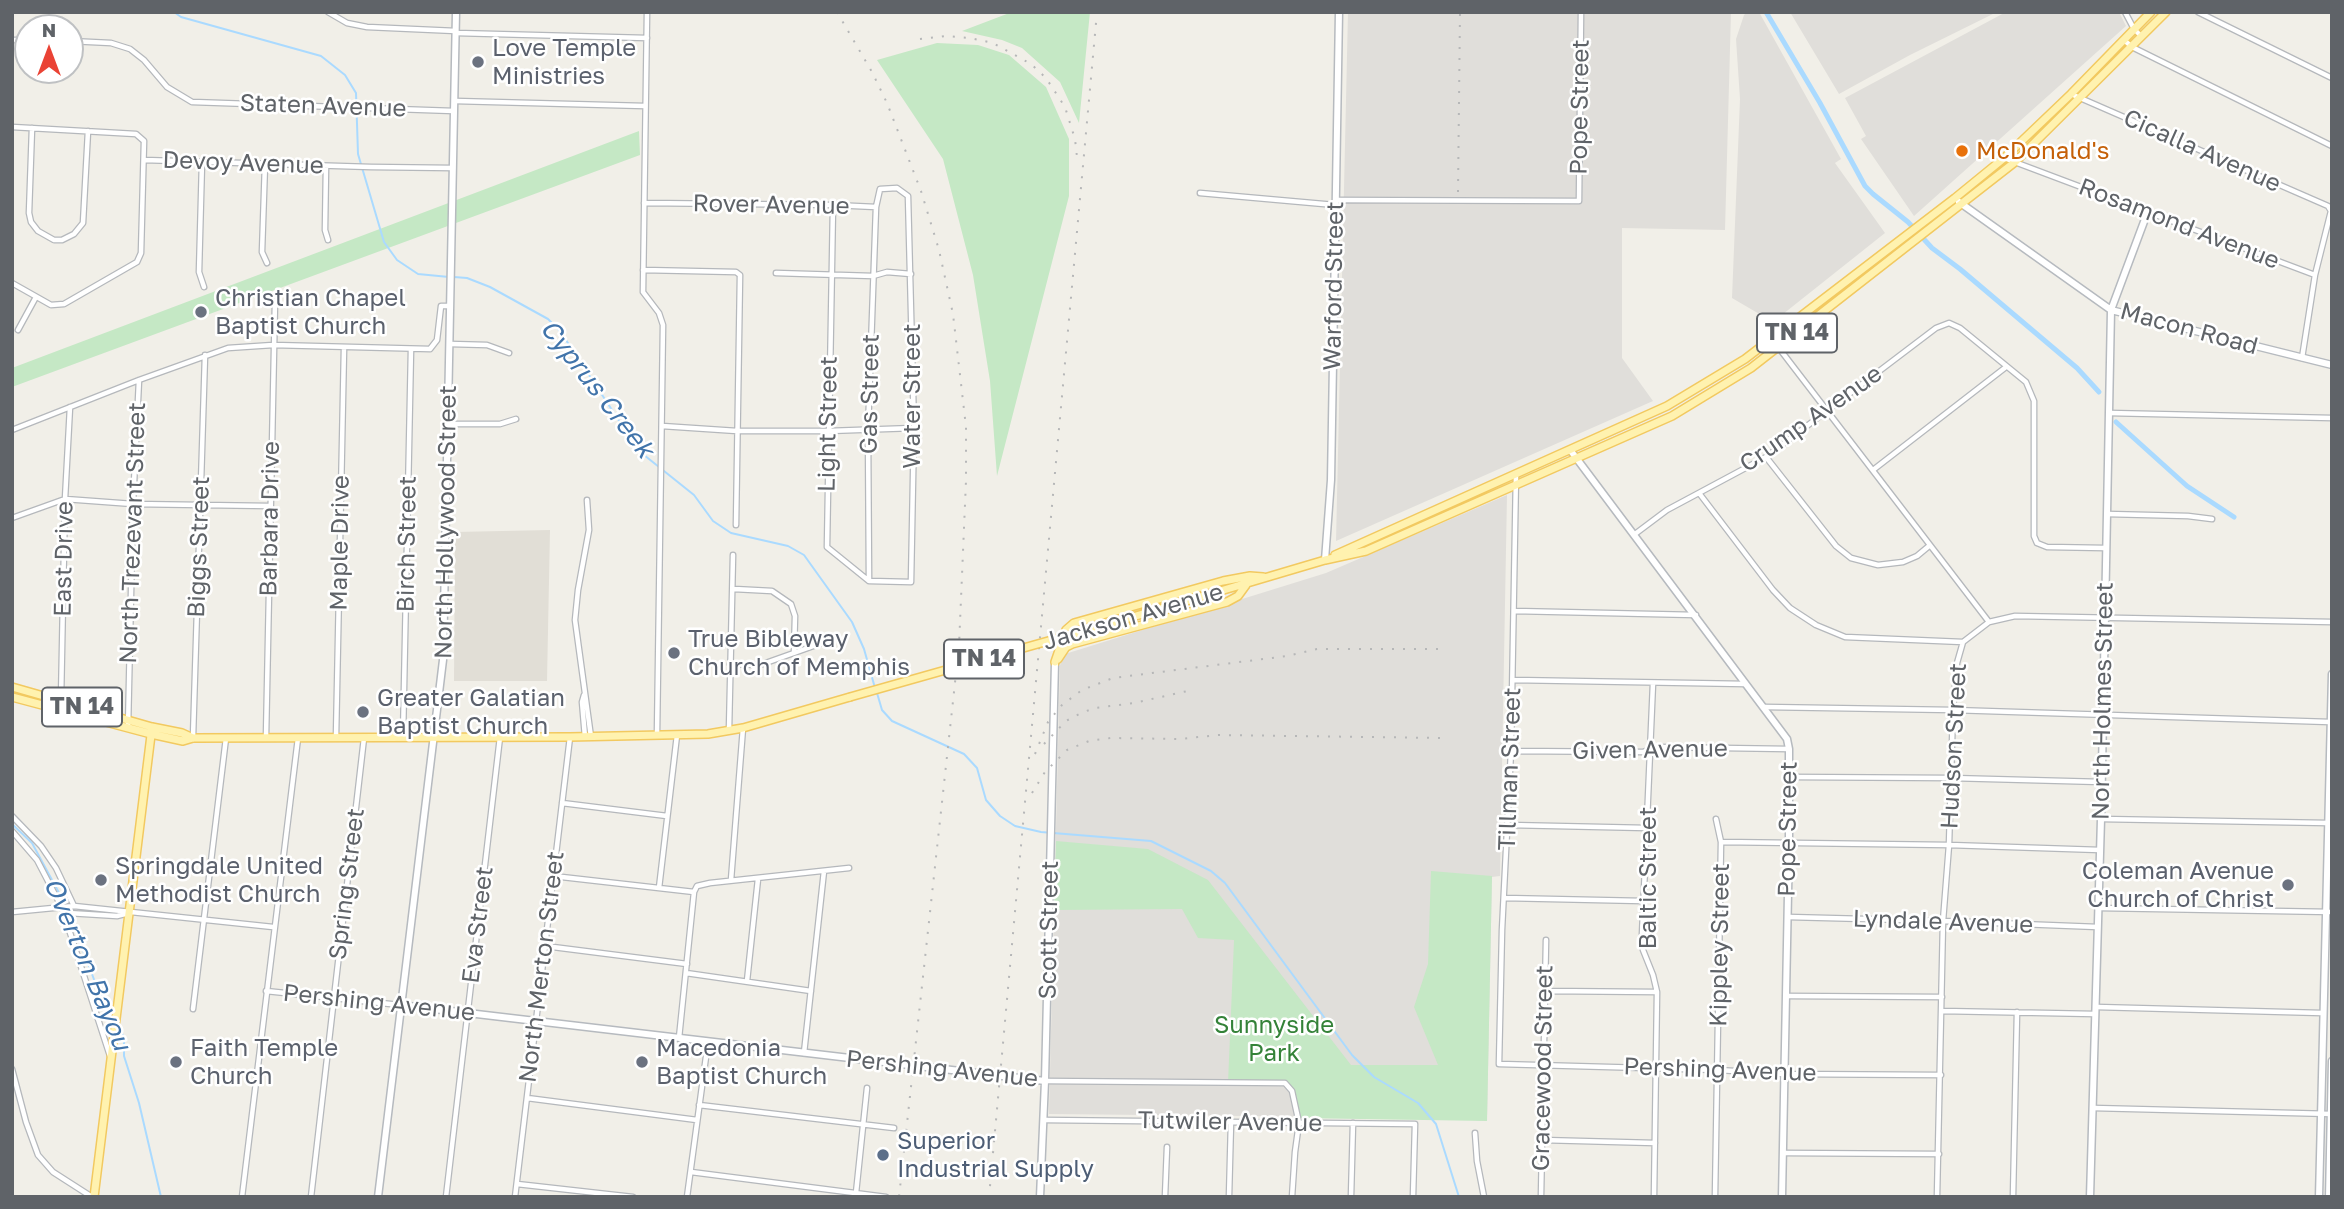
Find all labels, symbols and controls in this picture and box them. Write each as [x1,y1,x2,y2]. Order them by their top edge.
north arrow [14,14,84,84]
text: N [42,18,56,41]
place label: Love Temple Ministries [492,34,636,90]
street label: Pope Street [1564,39,1596,175]
marker: Love Temple Ministries [470,54,486,70]
street label: Staten Avenue [239,89,407,123]
street label: Cicalla Avenue [2119,103,2285,199]
place label: McDonald's [1976,137,2109,165]
marker: McDonald's [1954,143,1970,159]
street label: Devoy Avenue [162,146,324,180]
street label: Rosamond Avenue [2075,172,2283,276]
street label: Rover Avenue [692,189,850,221]
street label: Warford Street [1318,201,1350,371]
place label: Christian Chapel Baptist Church [215,284,406,340]
street label: Macon Road [2117,297,2261,361]
marker: Christian Chapel Baptist Church [193,304,209,320]
water label: Cyprus Creek [533,314,661,464]
road number: TN 14 [1757,314,1837,352]
street label: Water Street [898,323,926,469]
street label: Gas Street [855,334,885,454]
street label: Light Street [812,356,844,492]
street label: Crump Avenue [1734,359,1888,479]
street label: North Hollywood Street [429,385,463,659]
street label: North Trezevant Street [114,402,152,664]
street label: Barbara Drive [254,441,286,597]
street label: Maple Drive [324,475,356,611]
street label: Biggs Street [182,476,216,618]
street label: Birch Street [391,476,423,612]
street label: East Drive [49,501,79,617]
street label: Jackson Avenue [1040,578,1226,656]
street label: North Holmes Street [2087,582,2119,820]
place label: True Bibleway Church of Memphis [688,625,910,681]
road number: TN 14 [944,639,1024,678]
marker: True Bibleway Church of Memphis [666,645,682,661]
street label: Hudson Street [1935,662,1973,830]
place label: Greater Galatian Baptist Church [377,684,565,740]
street label: Tillman Street [1493,687,1527,851]
road number: TN 14 [42,688,122,726]
marker: Greater Galatian Baptist Church [355,704,371,720]
street label: Given Avenue [1572,734,1728,766]
street label: Pope Street [1772,761,1804,897]
street label: Spring Street [323,807,371,961]
street label: Baltic Street [1634,807,1662,949]
street label: North Merton Street [514,850,570,1084]
place label: Springdale United Methodist Church [115,852,323,908]
place label: Coleman Avenue Church of Christ [2082,857,2274,913]
street label: Scott Street [1033,860,1065,1000]
street label: Kippley Street [1704,863,1736,1027]
street label: Eva Street [457,865,499,985]
marker: Springdale United Methodist Church [93,872,109,888]
water label: Overton Bayou [37,873,137,1055]
marker: Coleman Avenue Church of Christ [2280,877,2296,893]
street label: Lyndale Avenue [1852,904,2034,940]
street label: Gracewood Street [1527,965,1559,1171]
street label: Pershing Avenue [282,979,476,1027]
park label: Sunnyside Park [1214,1011,1334,1067]
place label: Faith Temple Church [190,1034,338,1090]
place label: Macedonia Baptist Church [656,1034,827,1090]
street label: Pershing Avenue [845,1045,1039,1093]
street label: Pershing Avenue [1623,1052,1817,1088]
marker: Faith Temple Church [168,1054,184,1070]
marker: Macedonia Baptist Church [634,1054,650,1070]
street label: Tutwiler Avenue [1138,1106,1322,1138]
place label: Superior Industrial Supply [897,1127,1094,1183]
marker: Superior Industrial Supply [875,1147,891,1163]

